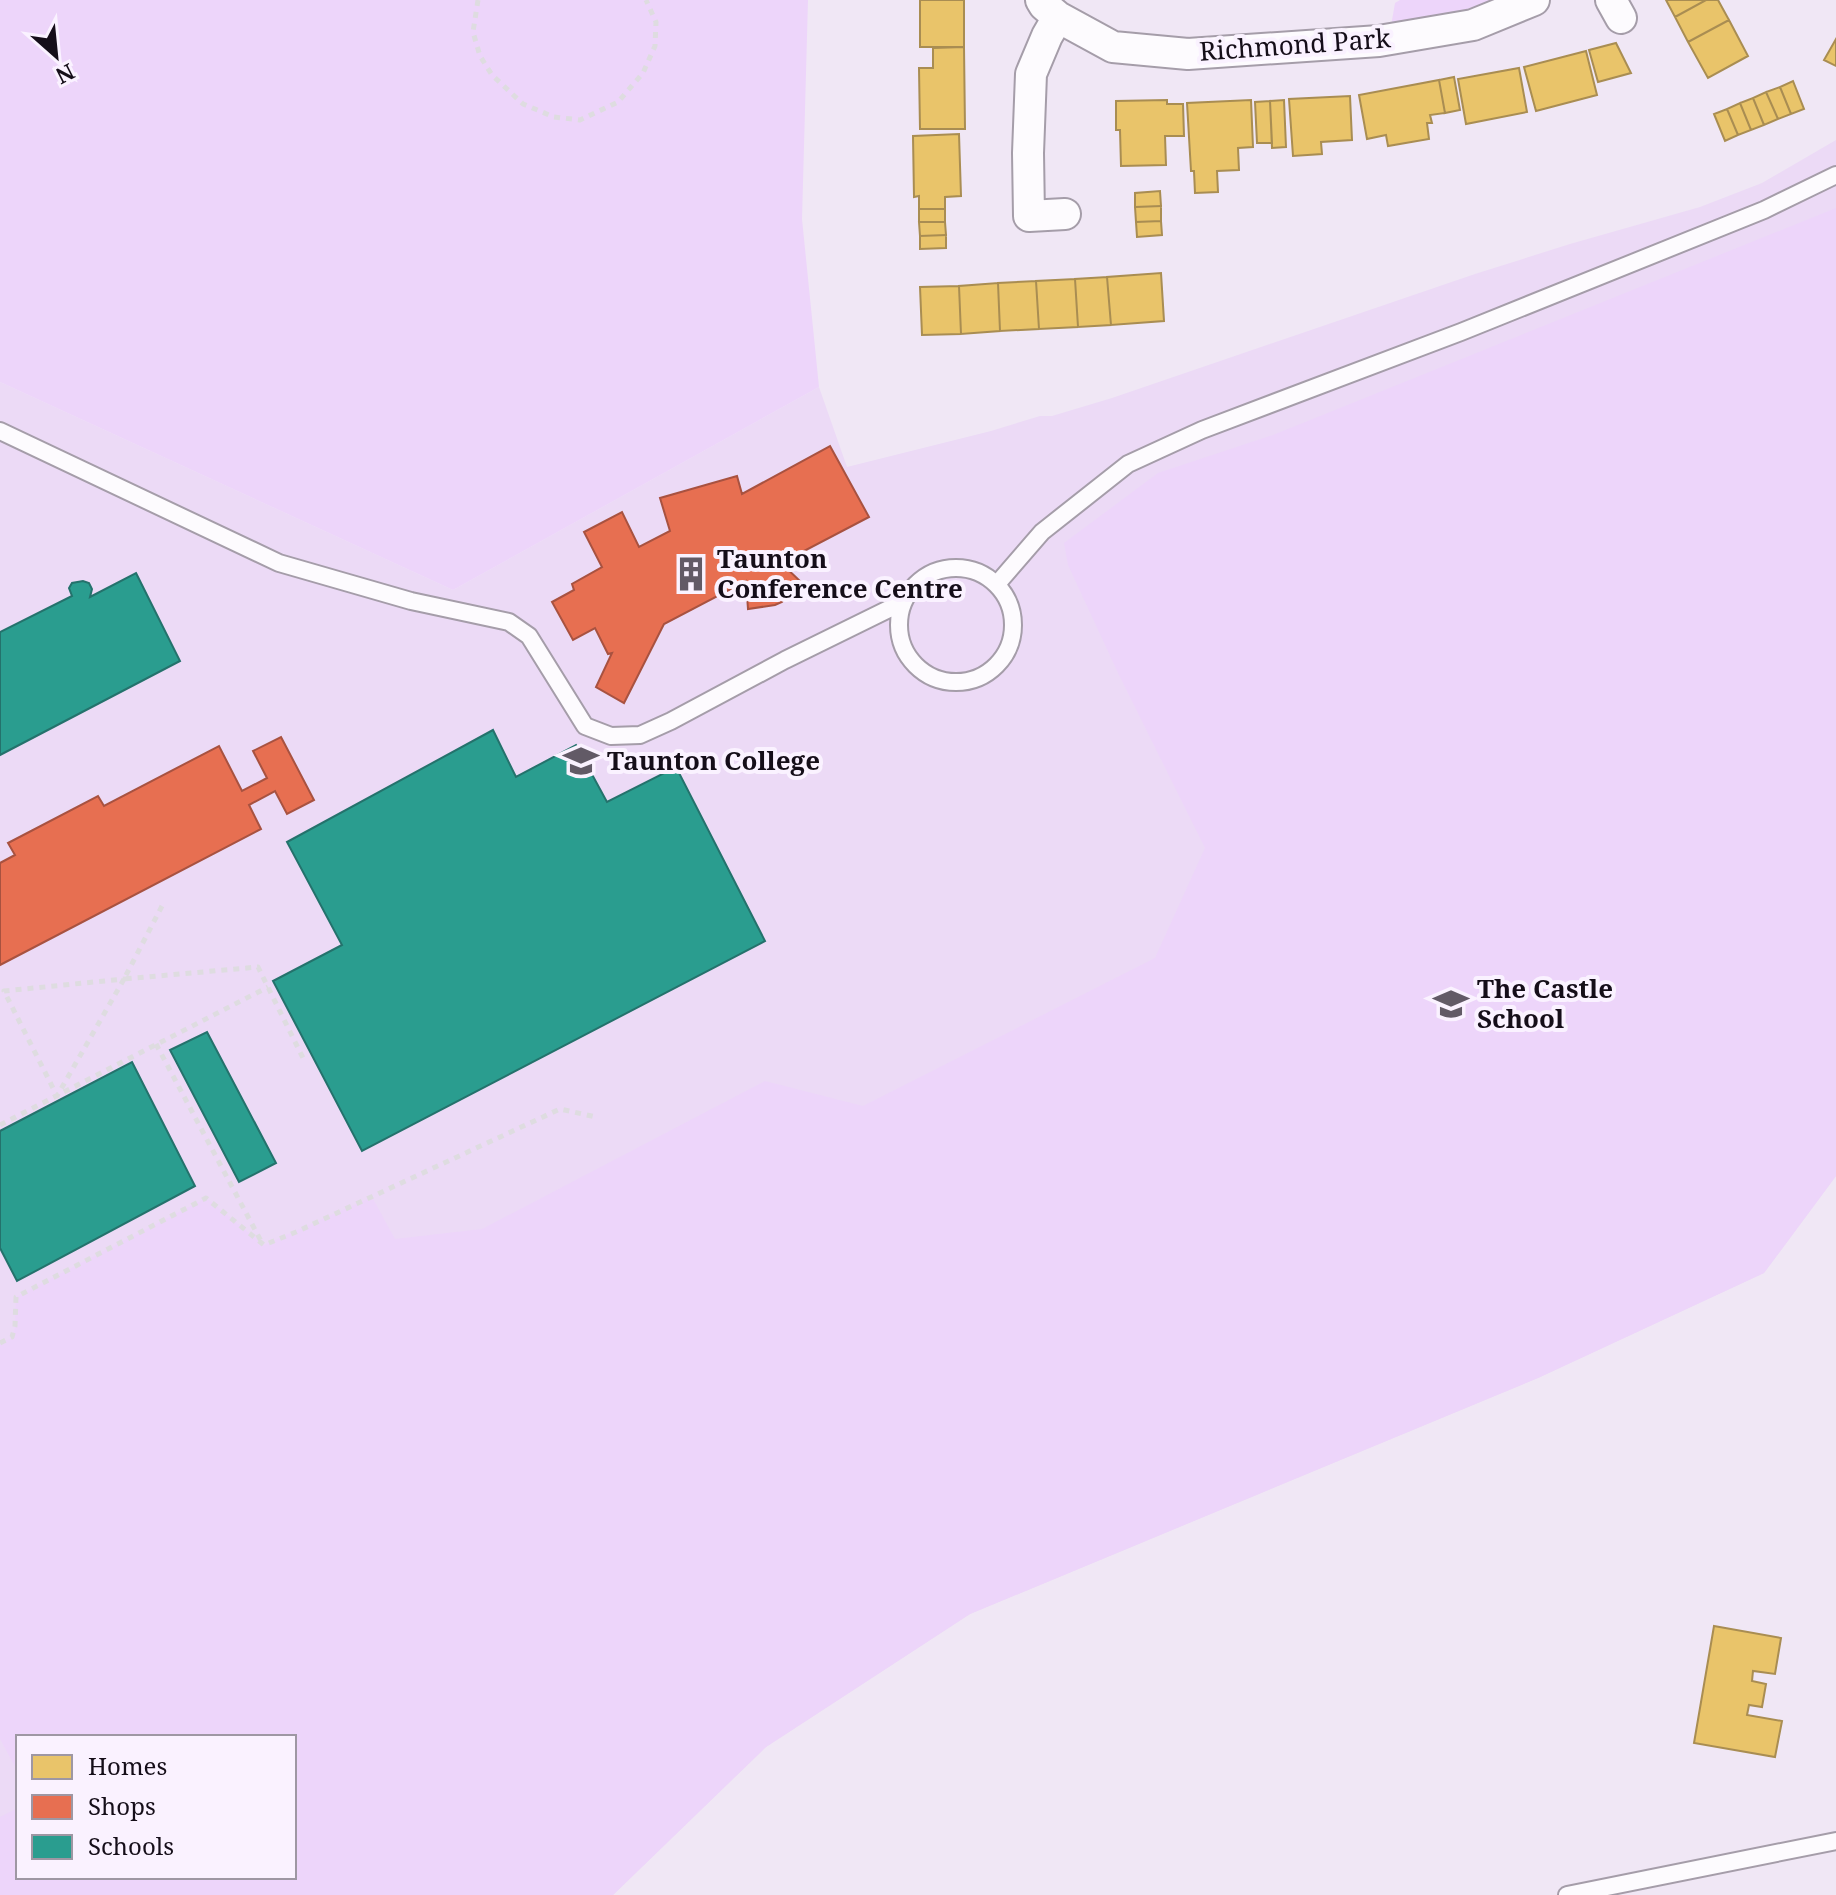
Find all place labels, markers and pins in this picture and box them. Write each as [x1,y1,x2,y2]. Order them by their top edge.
place label: Taunton Conference Centre [717,540,963,606]
building icon: Taunton Conference Centre [672,555,710,593]
school or university icon: Taunton College [562,742,600,780]
place label: Taunton College [607,742,820,778]
place label: The Castle School [1477,970,1613,1036]
school or university icon: The Castle School [1432,985,1470,1023]

